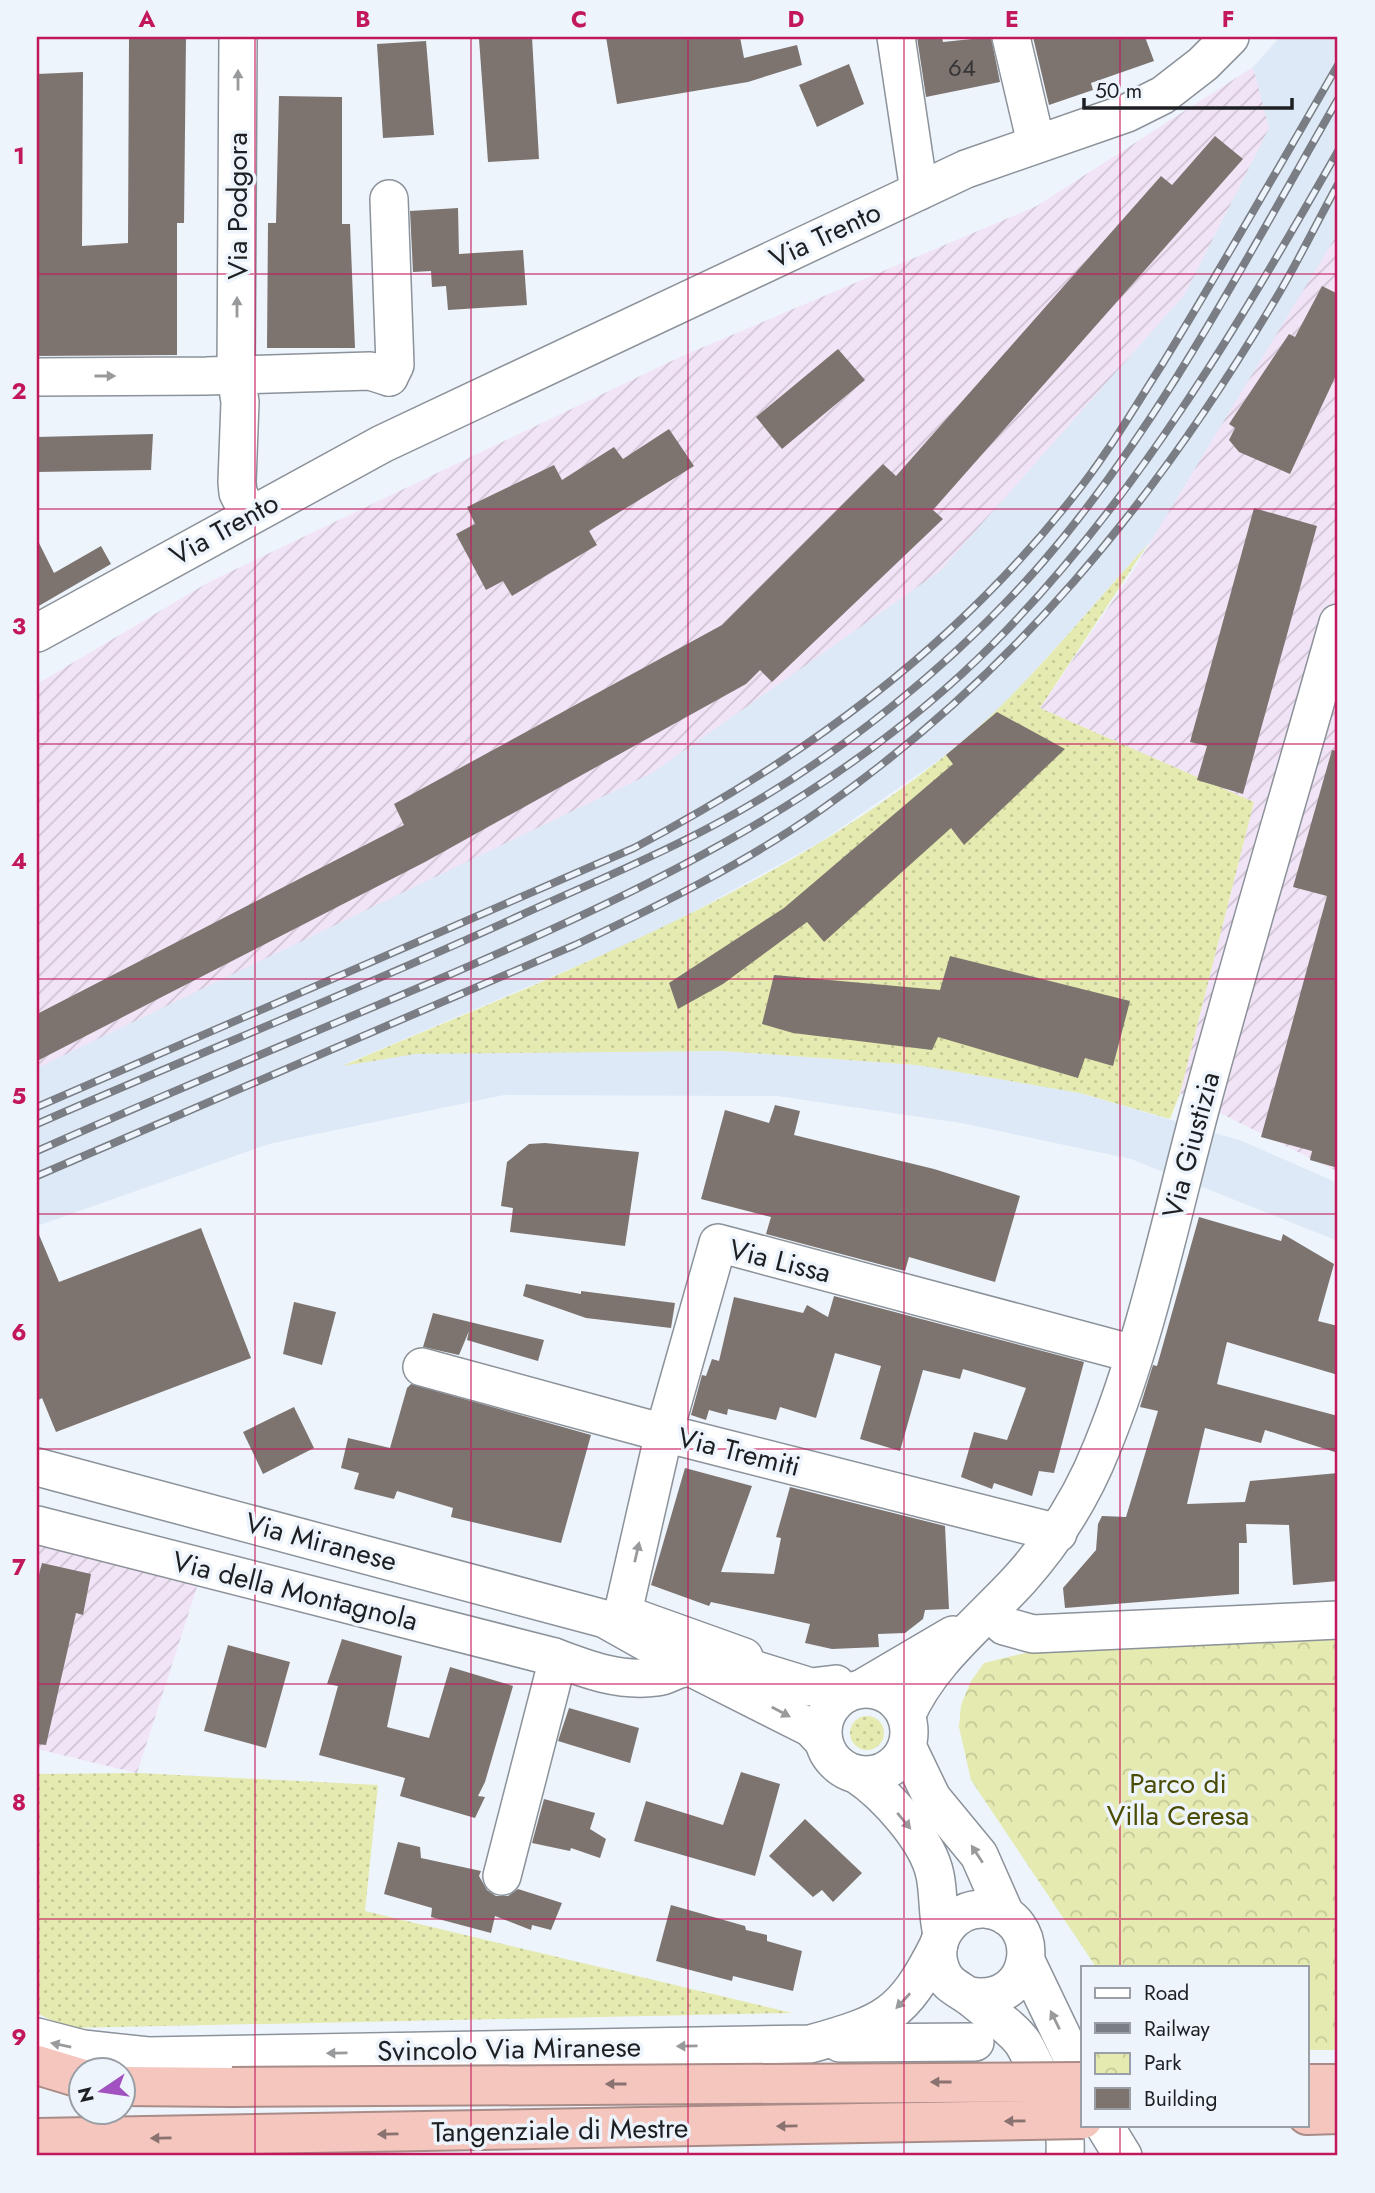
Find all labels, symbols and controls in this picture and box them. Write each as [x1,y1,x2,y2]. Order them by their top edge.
text: A [138,2,156,36]
text: B [355,2,371,36]
text: C [571,2,587,36]
text: D [788,2,805,36]
text: E [1005,2,1019,36]
text: F [1222,2,1234,36]
house number: 64 [948,50,976,85]
scale bar [1084,66,1293,110]
one-way arrow [232,68,244,90]
text: 50 m [1095,76,1142,106]
street label: Via Podgora [217,132,258,280]
text: 1 [13,139,25,173]
street label: Via Trento [763,191,887,279]
one-way arrow [231,296,243,318]
one-way arrow [94,370,116,382]
text: 2 [11,374,27,408]
street label: Via Trento [162,482,286,576]
text: 3 [12,609,26,643]
text: 4 [11,844,27,878]
street label: Via Giustizia [1152,1067,1230,1223]
text: 5 [12,1079,26,1113]
street label: Via Lissa [725,1229,835,1293]
text: 6 [11,1315,27,1349]
street label: Via Tremiti [673,1417,805,1487]
street label: Via Miranese [241,1502,401,1582]
street label: Via della Montagnola [168,1541,422,1641]
one-way arrow [632,1541,643,1563]
text: 7 [12,1550,26,1584]
one-way arrow [771,1706,791,1718]
park label: Parco di Villa Ceresa [1107,1763,1249,1836]
text: 8 [12,1785,26,1819]
one-way arrow [896,1813,911,1830]
one-way arrow [970,1844,983,1864]
legend [1081,1966,1308,2126]
text: Road [1144,1978,1189,2008]
one-way arrow [896,1992,912,2009]
one-way arrow [1049,2010,1060,2030]
text: Railway [1144,2014,1210,2044]
text: 9 [11,2020,27,2054]
street label: Svincolo Via Miranese [377,2026,641,2072]
one-way arrow [50,2039,72,2050]
one-way arrow [676,2040,698,2052]
one-way arrow [326,2047,348,2058]
text: Park [1144,2048,1182,2078]
north arrow [66,2056,136,2126]
one-way arrow [930,2077,952,2088]
one-way arrow [604,2079,626,2090]
text: N [71,2084,101,2105]
text: Building [1144,2084,1217,2114]
street label: Tangenziale di Mestre [431,2107,689,2153]
one-way arrow [1003,2115,1025,2127]
one-way arrow [776,2120,798,2131]
one-way arrow [377,2128,399,2140]
one-way arrow [149,2132,171,2144]

